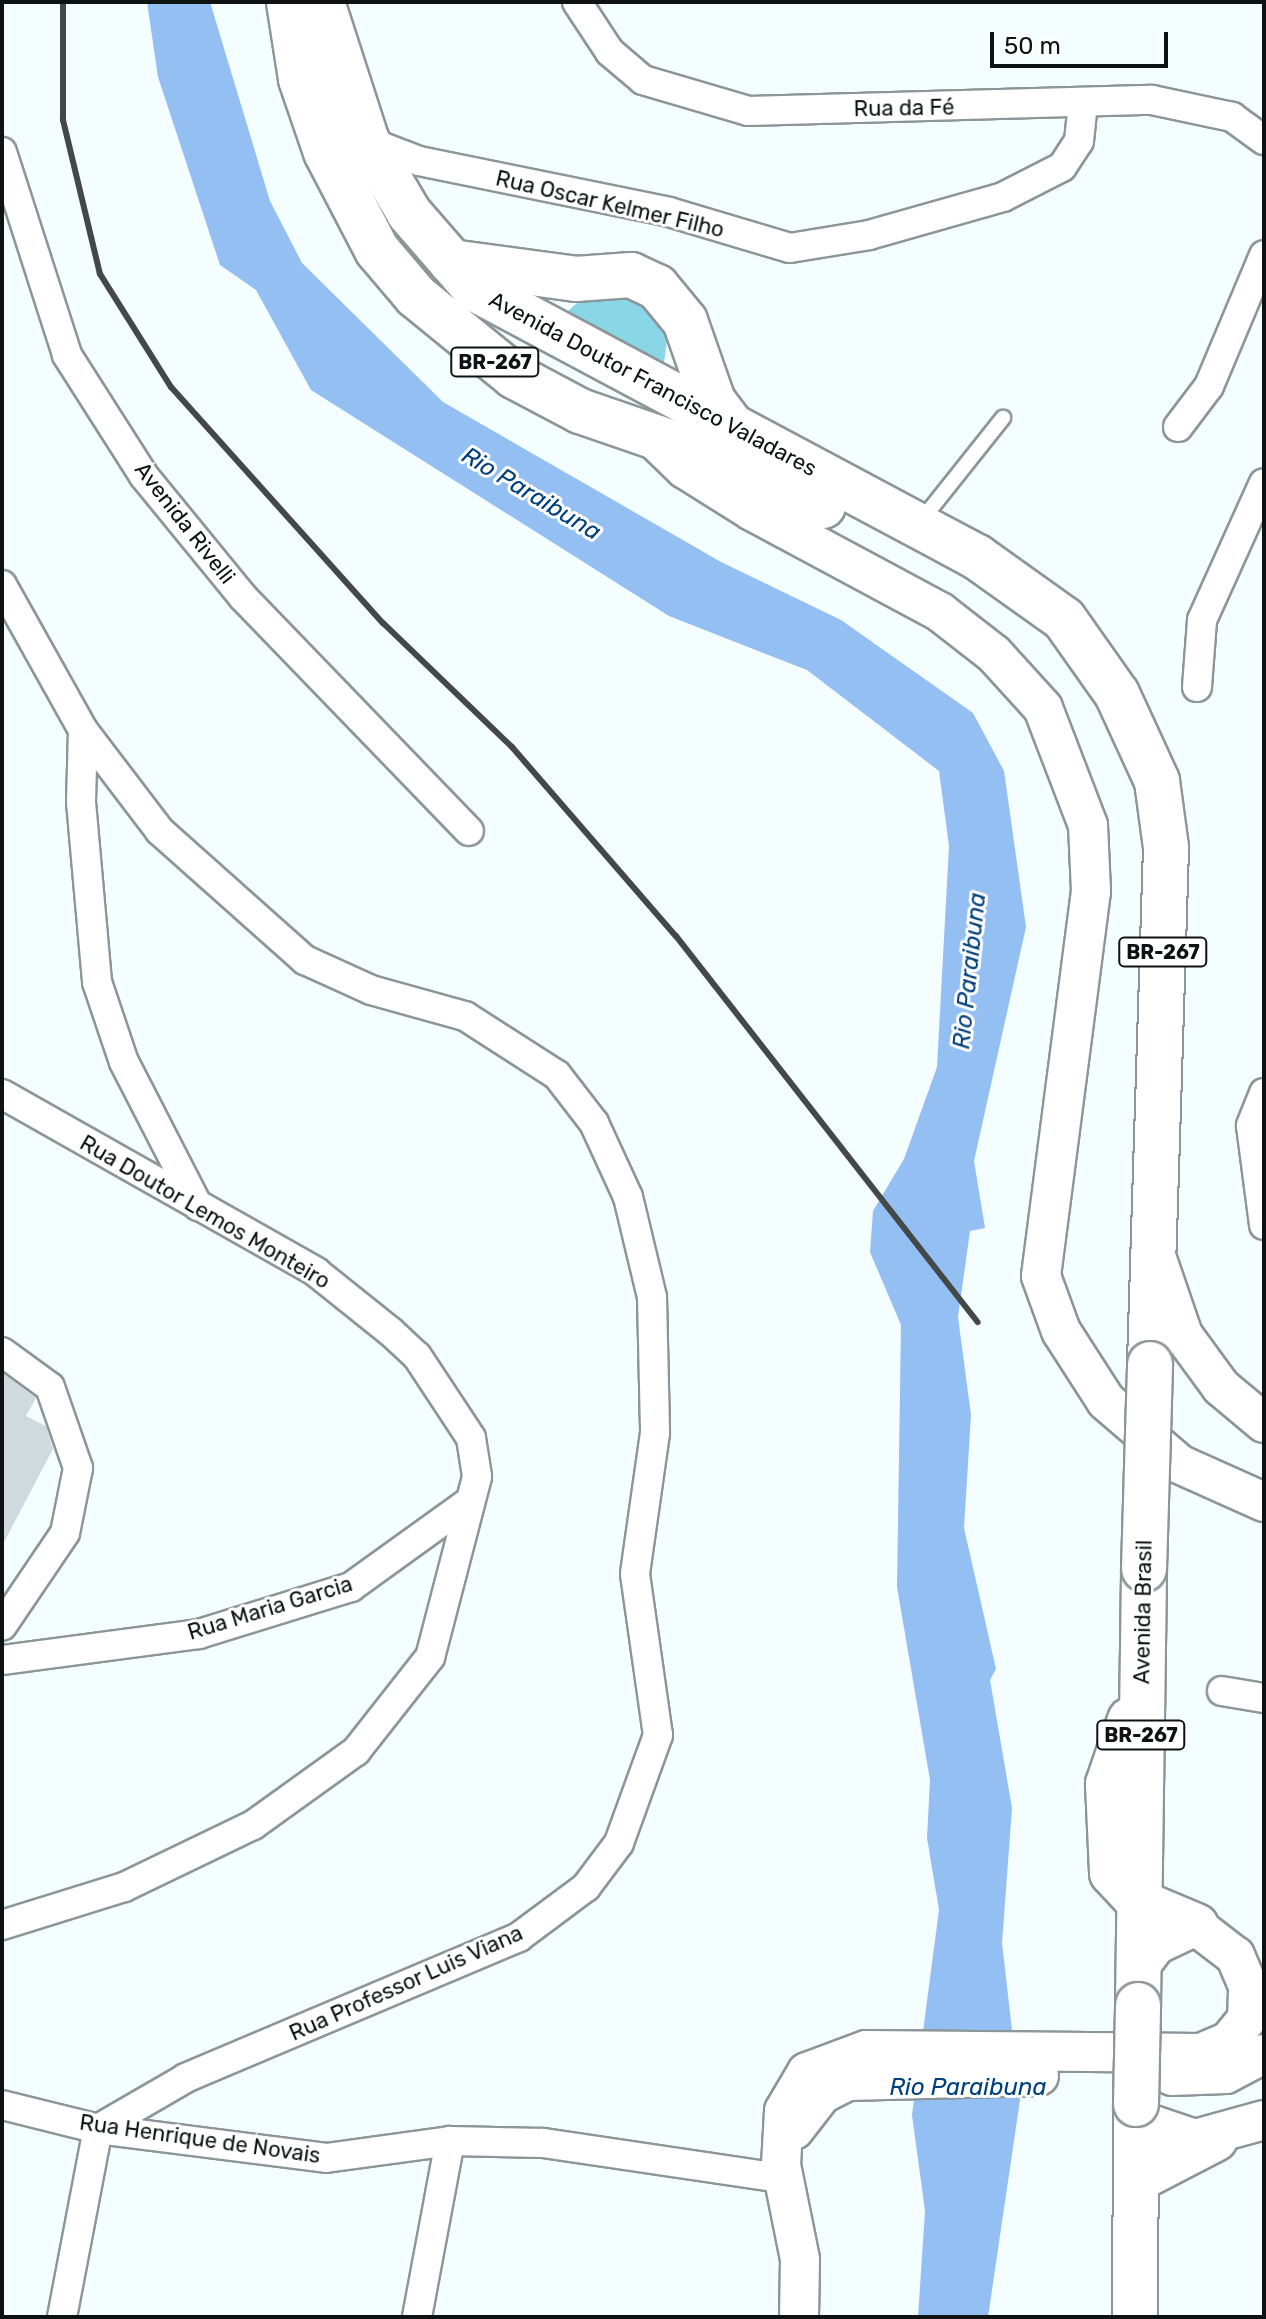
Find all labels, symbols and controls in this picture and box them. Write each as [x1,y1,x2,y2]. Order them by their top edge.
scale bar [994,16,1172,66]
text: 50 m [1004,32,1061,60]
street label: Rua da Fé [853,94,955,122]
street label: Rua Oscar Kelmer Filho [493,165,727,243]
street label: Avenida Doutor Francisco Valadares [484,286,822,482]
road number: BR-267 [449,346,541,378]
water label: Rio Paraibuna [456,441,606,547]
street label: Avenida Rivelli [129,457,241,589]
water label: Rio Paraibuna [947,891,993,1051]
road number: BR-267 [1117,936,1209,968]
street label: Rua Doutor Lemos Monteiro [75,1129,335,1295]
street label: Avenida Brasil [1129,1540,1157,1684]
street label: Rua Maria Garcia [184,1570,356,1646]
road number: BR-267 [1095,1719,1187,1751]
street label: Rua Professor Luis Viana [285,1919,527,2047]
water label: Rio Paraibuna [889,2074,1047,2102]
street label: Rua Henrique de Novais [78,2109,322,2169]

